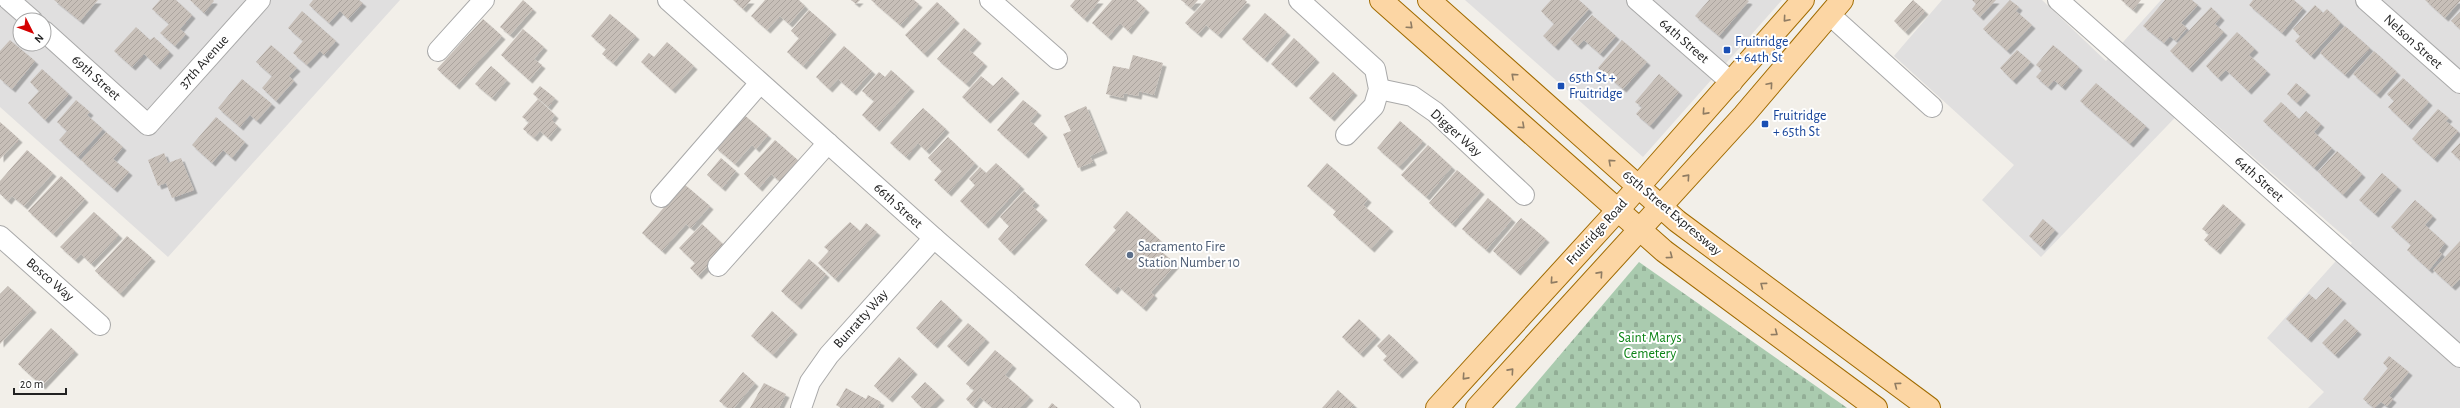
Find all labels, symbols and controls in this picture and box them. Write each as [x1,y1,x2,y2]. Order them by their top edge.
north arrow [12,12,52,52]
street label: Nelson Street [2381,12,2445,72]
one-way arrow [1784,15,1791,22]
street label: 64th Street [1657,16,1712,66]
one-way arrow [1405,21,1412,28]
text: N [32,32,46,45]
street label: 37th Avenue [177,33,231,91]
place label: Fruitridge + 64th St [1735,35,1789,65]
marker: Fruitridge + 64th St [1722,45,1732,55]
street label: 69th Street [69,53,123,104]
place label: 65th St + Fruitridge [1569,71,1623,101]
one-way arrow [1511,73,1519,80]
marker: 65th St + Fruitridge [1556,81,1566,91]
one-way arrow [1765,83,1772,90]
street label: Digger Way [1428,107,1484,159]
one-way arrow [1703,107,1710,115]
place label: Fruitridge + 65th St [1773,109,1827,139]
marker: Fruitridge + 65th St [1760,119,1770,129]
one-way arrow [1517,121,1525,129]
street label: 64th Street [2232,154,2286,205]
one-way arrow [1608,160,1616,167]
street label: 65th Street Expressway [1620,168,1724,258]
one-way arrow [1682,175,1689,182]
street label: 66th Street [871,181,925,232]
street label: Fruitridge Road [1564,196,1630,268]
place label: Sacramento Fire Station Number 10 [1138,240,1240,270]
marker: Sacramento Fire Station Number 10 [1125,250,1135,260]
one-way arrow [1666,251,1673,258]
street label: Bosco Way [24,256,76,304]
one-way arrow [1596,271,1603,279]
one-way arrow [1550,276,1558,284]
one-way arrow [1760,282,1767,290]
street label: Bunratty Way [831,287,891,351]
one-way arrow [1770,328,1777,335]
park label: Saint Marys Cemetery [1618,331,1682,361]
one-way arrow [1507,368,1514,376]
scale bar [14,370,66,396]
one-way arrow [1463,372,1470,380]
text: 20 m [20,378,43,390]
one-way arrow [1895,383,1902,390]

